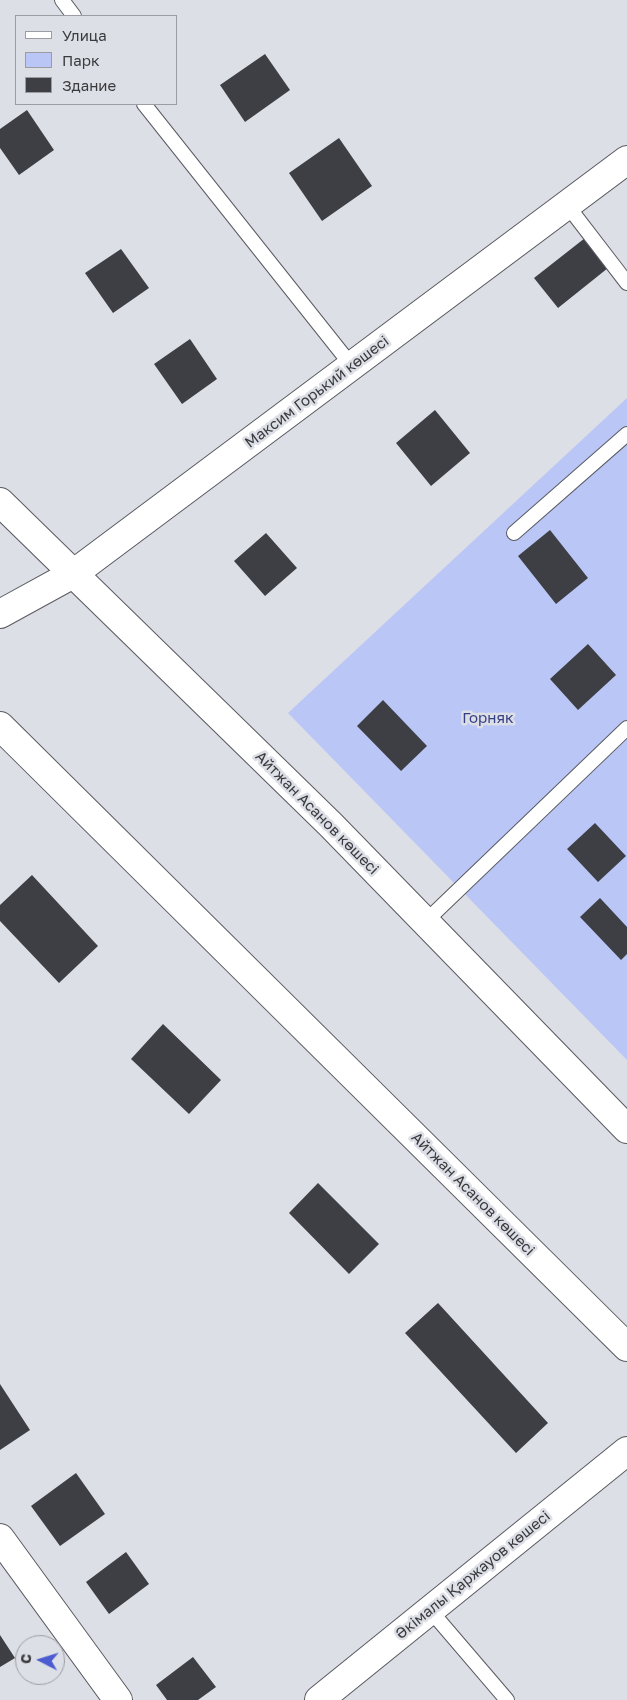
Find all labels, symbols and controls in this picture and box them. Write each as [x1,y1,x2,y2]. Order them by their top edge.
legend [15,15,178,105]
text: Улица [62,26,107,44]
text: Парк [62,51,100,69]
text: Здание [62,76,116,94]
street label: Максим Горький көшесі [242,332,392,452]
park label: Горняк [462,709,514,727]
street label: Айтжан Асанов көшесі [252,748,382,878]
street label: Айтжан Асанов көшесі [408,1129,538,1259]
street label: Әкімалы Қаржауов көшесі [392,1507,554,1643]
north arrow [15,1635,65,1685]
text: С [17,1653,34,1664]

